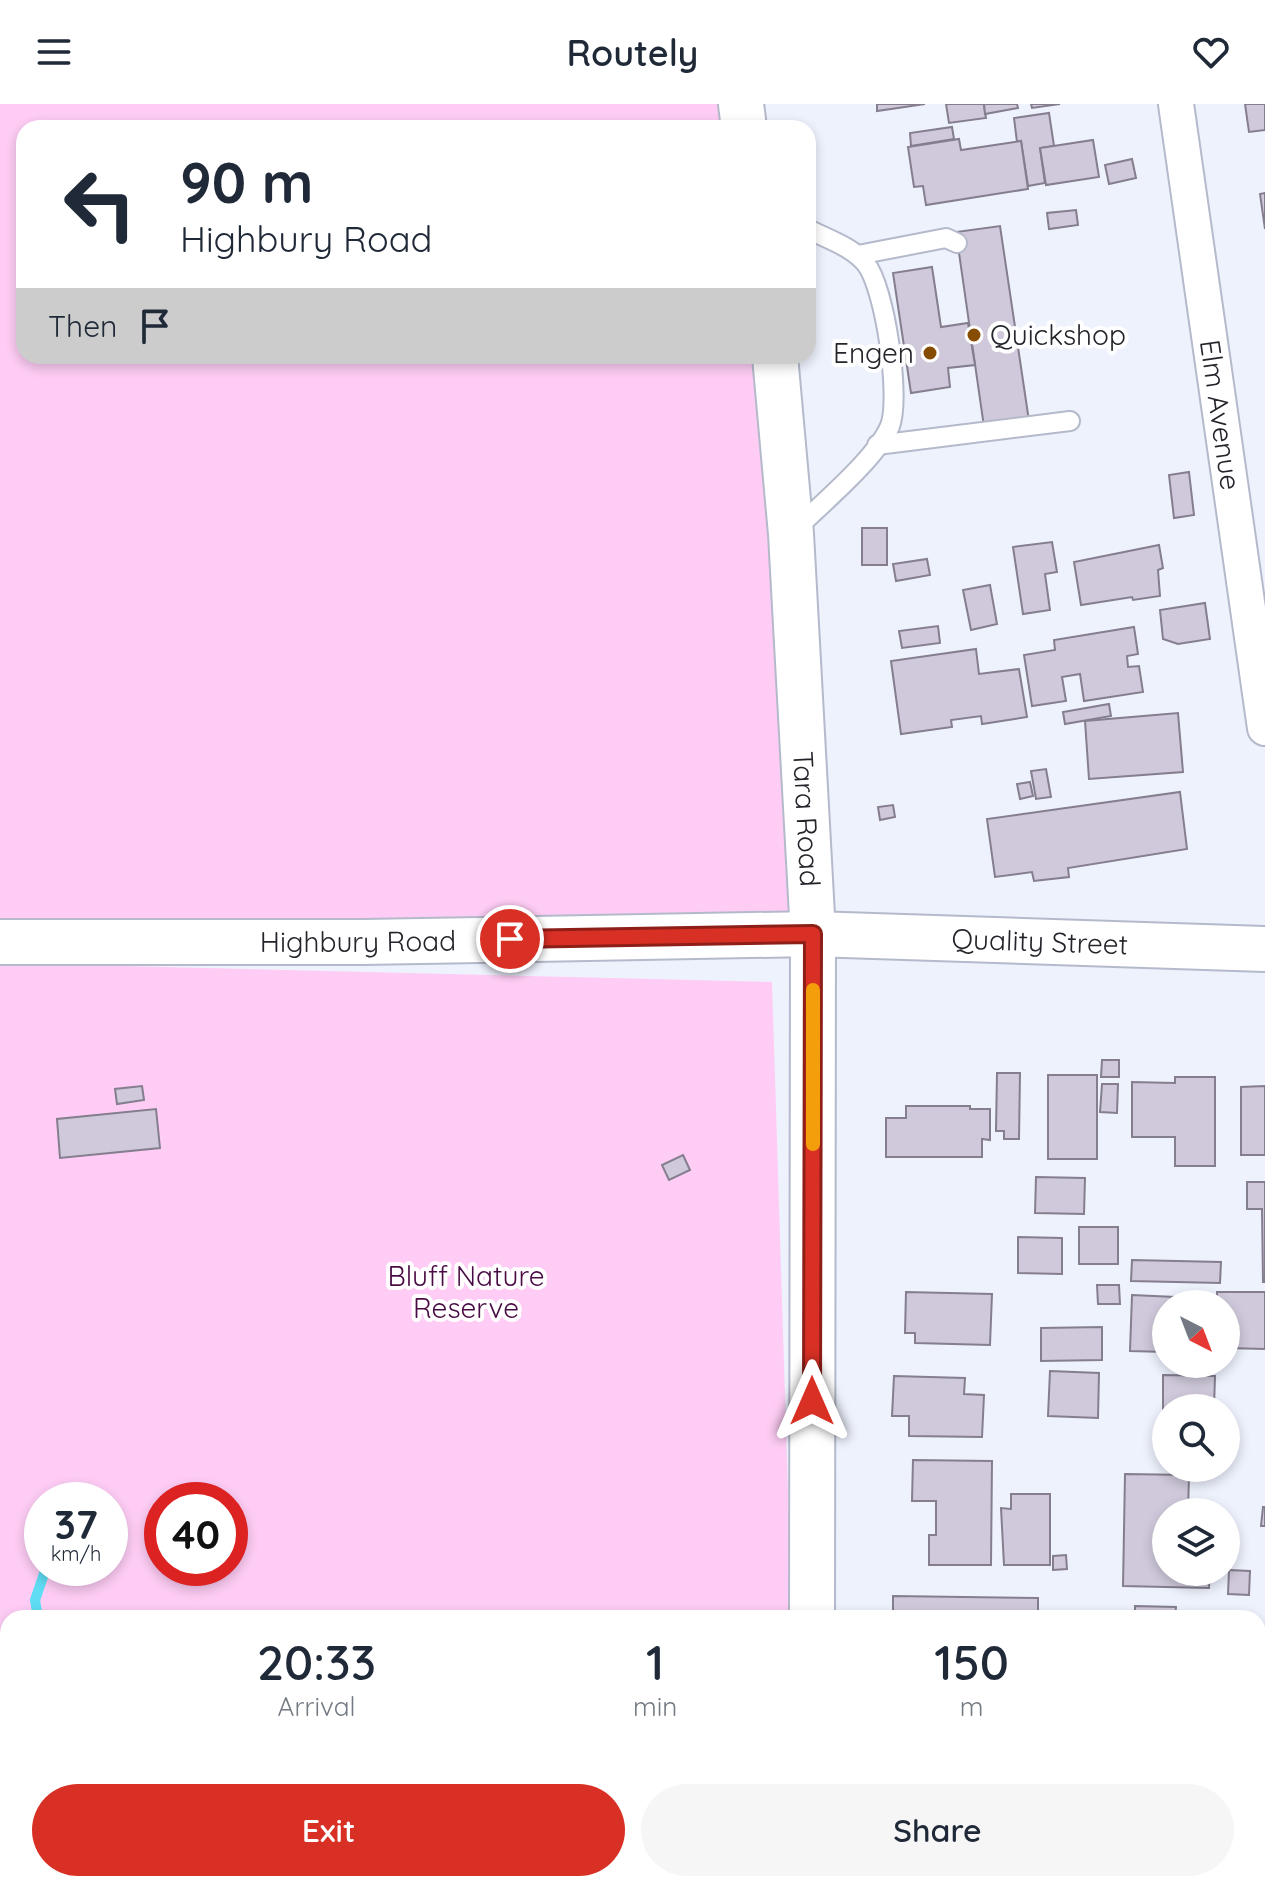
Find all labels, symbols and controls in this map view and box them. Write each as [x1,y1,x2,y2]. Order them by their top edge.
icon: menu [32,30,76,74]
text: Routely [567,30,698,75]
icon: heart [1189,30,1233,74]
text: 90 m [180,147,314,217]
icon: left [48,152,152,256]
text: Highbury Road [180,216,432,261]
icon: arrive [133,304,177,348]
text: Then [48,307,117,345]
place label: Quickshop [990,317,1126,352]
marker: Quickshop [965,326,983,344]
place label: Engen [833,335,914,370]
street label: Elm Avenue [1193,337,1249,492]
marker: Engen [921,344,939,362]
street label: Tara Road [786,750,828,888]
pin [476,905,544,973]
icon: arrive [488,917,532,961]
street label: Quality Street [951,921,1129,961]
street label: Highbury Road [260,922,456,959]
park label: Bluff Nature Reserve [388,1258,544,1325]
north arrow [1152,1290,1240,1378]
map controls [1152,1290,1240,1586]
position arrow [770,1359,854,1443]
button: search [1152,1394,1240,1482]
speed limit sign: 40 [144,1482,248,1586]
button: layers [1152,1498,1240,1586]
text: 37 [54,1499,98,1549]
text: km/h [51,1541,101,1566]
text: 20:33 [257,1632,376,1692]
text: 1 [646,1632,664,1692]
text: 150 [934,1632,1009,1692]
text: Arrival [278,1690,355,1723]
text: min [633,1690,677,1723]
text: m [960,1690,984,1723]
button: Exit [32,1784,625,1876]
button: Share [641,1784,1234,1876]

